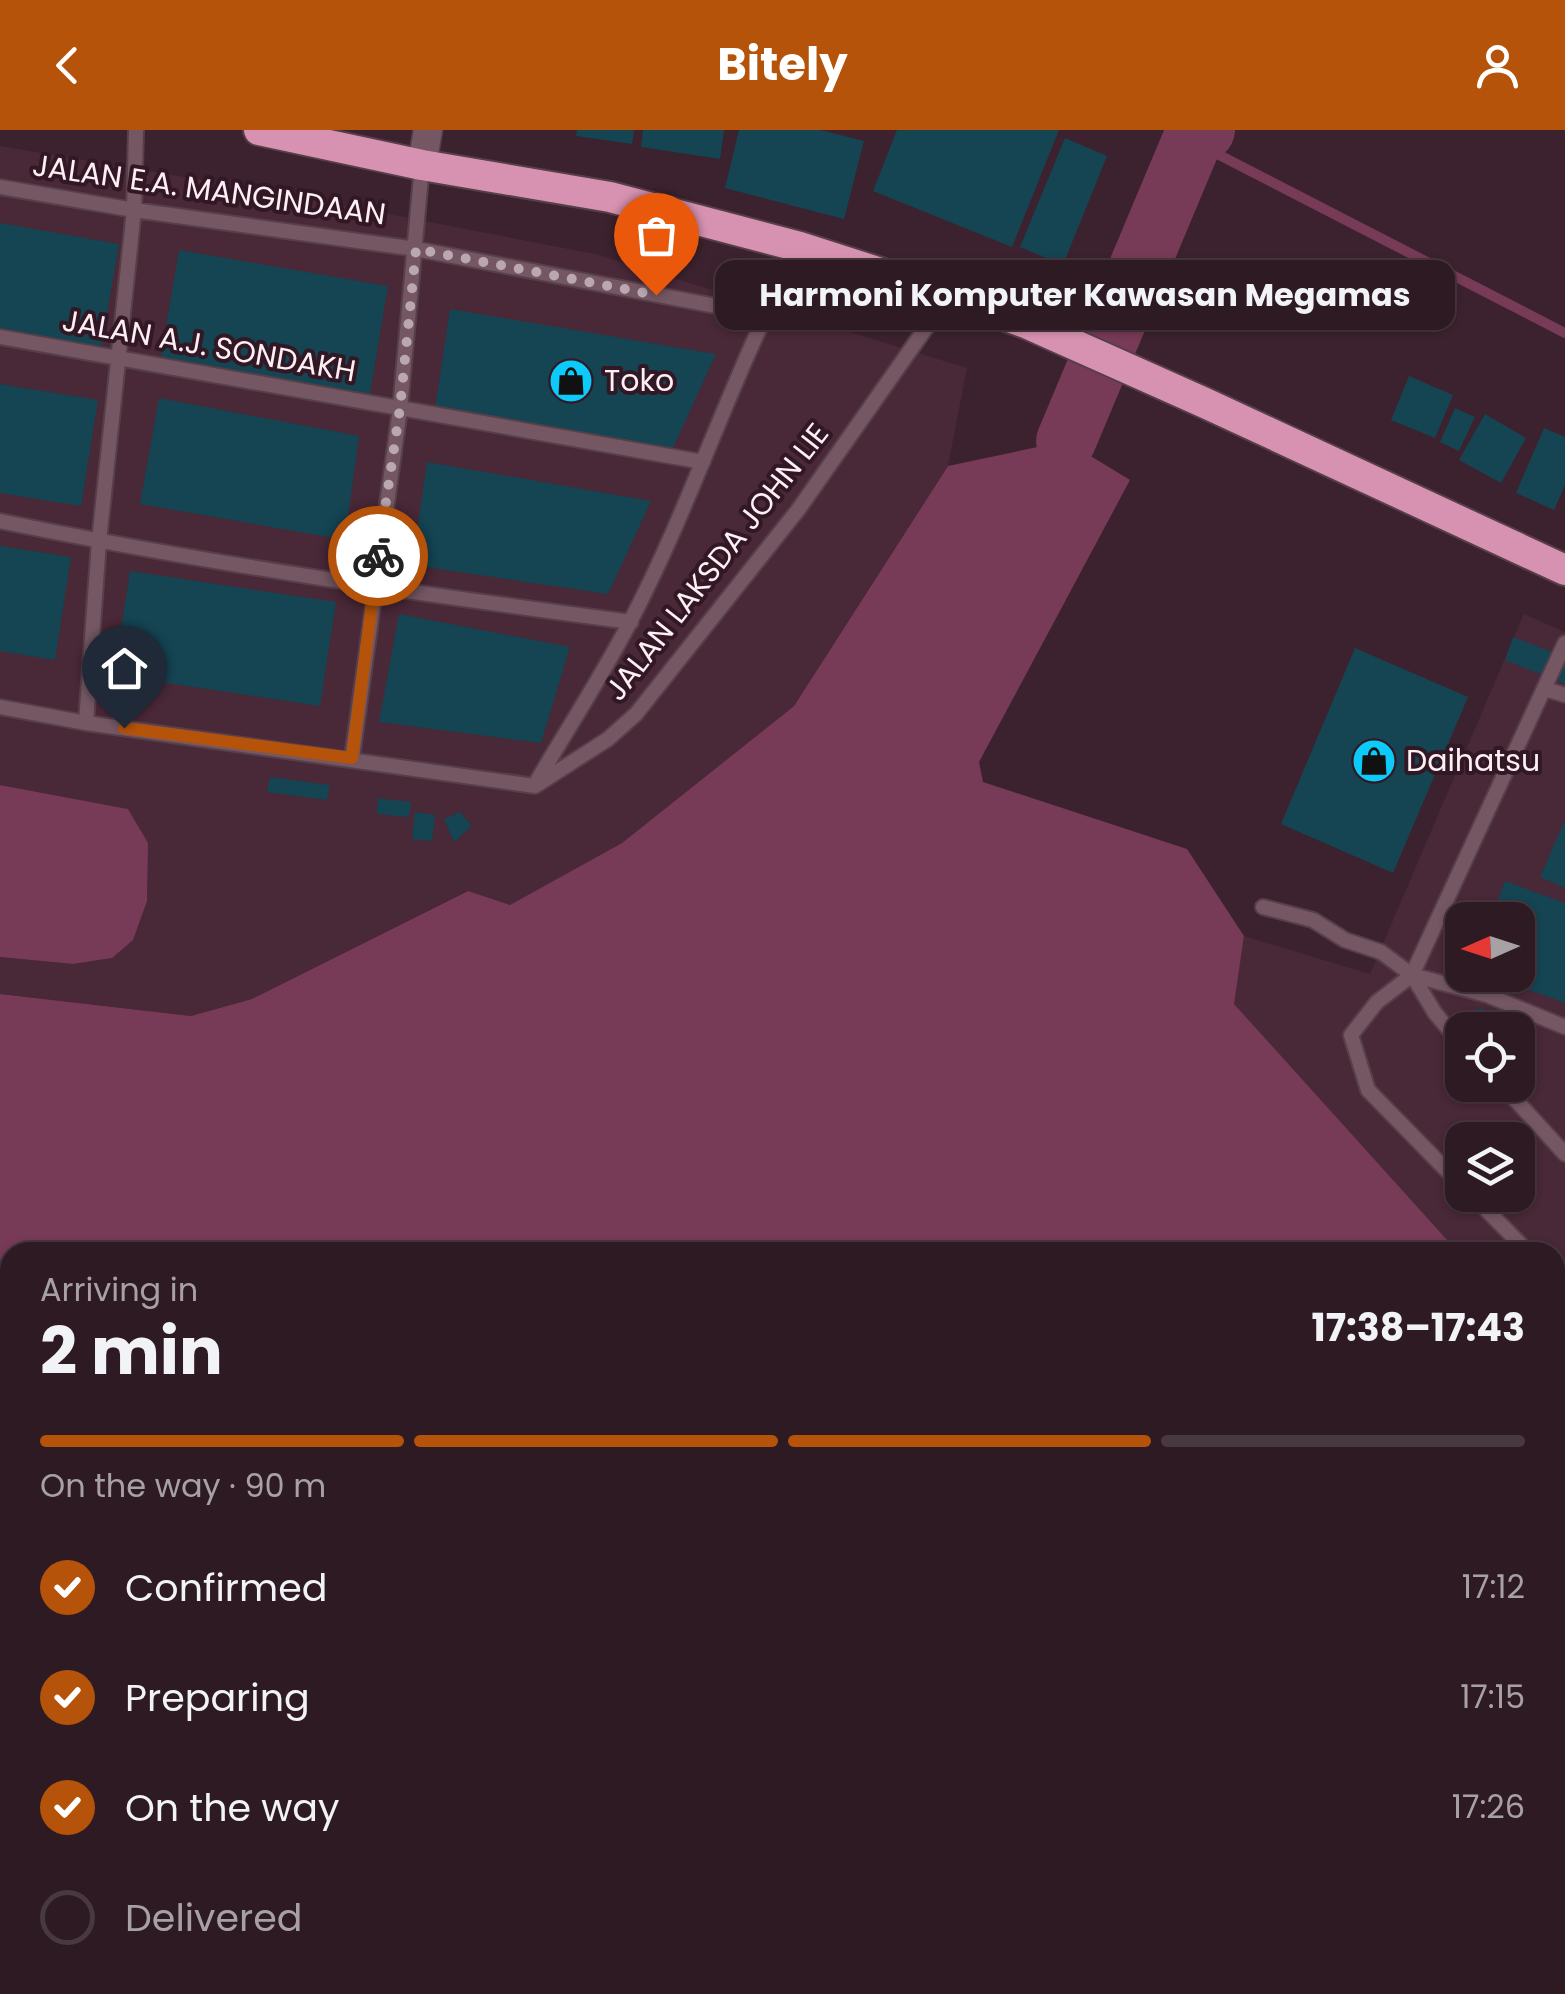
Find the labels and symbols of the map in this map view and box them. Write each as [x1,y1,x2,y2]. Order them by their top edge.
street label: JALAN E.A. MANGINDAAN [30,143,388,236]
pin [614,193,699,296]
callout: Harmoni Komputer Kawasan Megamas [716,260,1456,330]
street label: JALAN A.J. SONDAKH [59,298,359,393]
shop icon: Toko [548,358,594,404]
place label: Toko [604,359,674,402]
street label: JALAN LAKSDA JOHN LIE [594,414,839,710]
courier [328,506,428,606]
pin [82,626,167,729]
shop icon: Daihatsu [1351,738,1397,784]
place label: Daihatsu [1406,739,1540,782]
north arrow [1445,902,1535,992]

